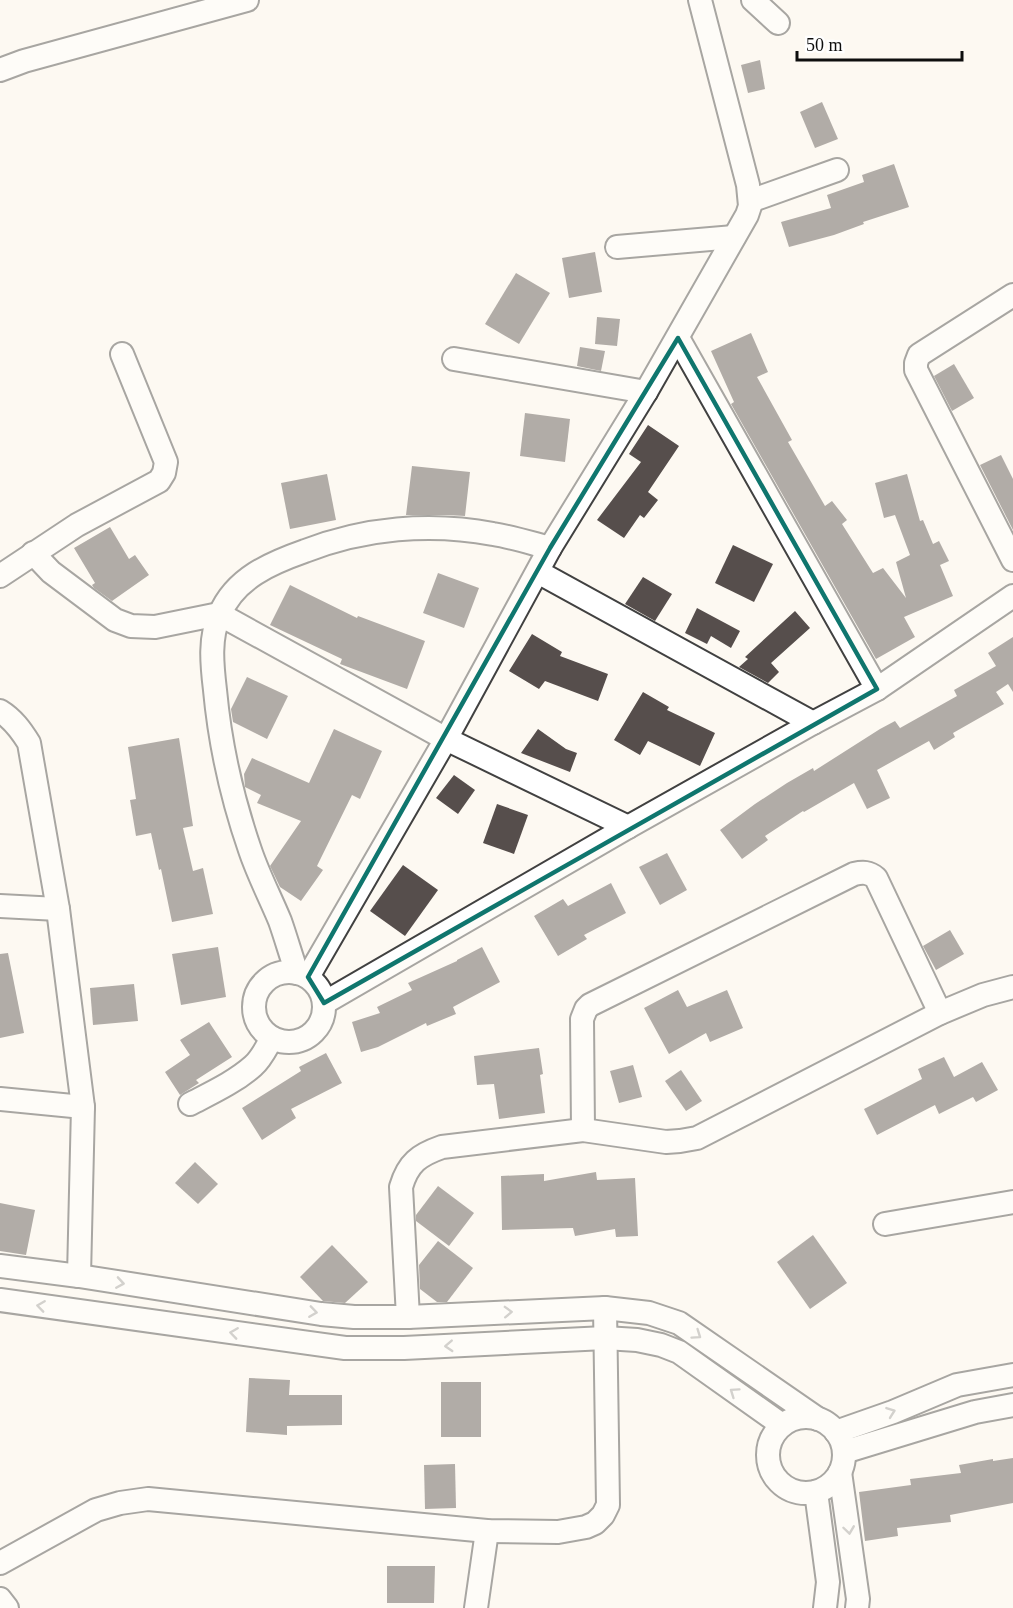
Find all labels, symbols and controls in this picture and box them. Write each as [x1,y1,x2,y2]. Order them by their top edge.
scale bar [797,24,962,62]
text: 50 m [806,35,843,55]
one-way arrow [116,1276,125,1288]
one-way arrow [36,1300,45,1313]
one-way arrow [308,1306,318,1318]
one-way arrow [503,1306,512,1319]
one-way arrow [229,1327,239,1339]
one-way arrow [690,1328,701,1339]
one-way arrow [444,1339,453,1352]
one-way arrow [730,1388,741,1399]
one-way arrow [885,1407,896,1419]
one-way arrow [842,1525,854,1535]

